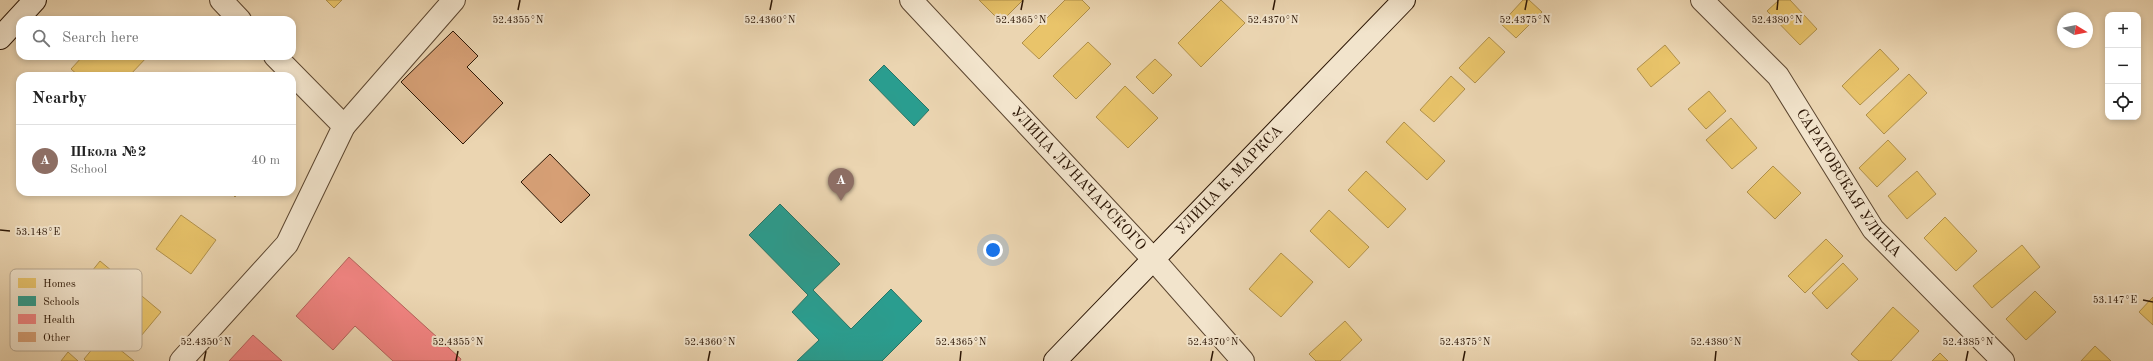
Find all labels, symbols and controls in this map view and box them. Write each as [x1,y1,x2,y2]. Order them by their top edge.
north arrow [2057,12,2093,48]
map controls [2105,12,2141,120]
button: + [2105,12,2141,48]
text: 52.4355°N [492,15,544,25]
text: 52.4360°N [744,15,796,25]
text: 52.4365°N [995,15,1047,25]
text: 52.4370°N [1247,15,1299,25]
text: 52.4375°N [1499,15,1551,25]
text: 52.4380°N [1751,15,1803,25]
search box [16,16,296,60]
icon: search [30,27,52,49]
text: Search here [62,31,139,46]
button: − [2105,48,2141,84]
button: locate [2105,84,2141,120]
text: Nearby [32,90,87,107]
street label: УЛИЦА ЛУНАЧАРСКОГО [1008,104,1149,254]
street label: САРАТОВСКАЯ УЛИЦА [1793,106,1904,261]
street label: УЛИЦА К. МАРКСА [1173,122,1286,238]
text: Школа №2 [70,145,146,160]
text: A [40,154,50,167]
text: 40 m [251,154,280,167]
text: School [70,163,107,176]
pin: A [828,168,854,201]
text: 53.148°E [16,227,60,237]
your location [983,240,1003,260]
legend [10,269,142,351]
text: Homes [43,279,76,290]
text: 53.147°E [2093,295,2137,305]
text: Schools [43,297,79,308]
text: Health [43,315,75,326]
text: Other [43,333,71,344]
text: 52.4350°N [180,337,232,347]
text: 52.4355°N [432,337,484,347]
text: 52.4360°N [684,337,736,347]
text: 52.4365°N [935,337,987,347]
text: 52.4370°N [1187,337,1239,347]
text: 52.4375°N [1439,337,1491,347]
text: 52.4380°N [1690,337,1742,347]
text: 52.4385°N [1942,337,1994,347]

